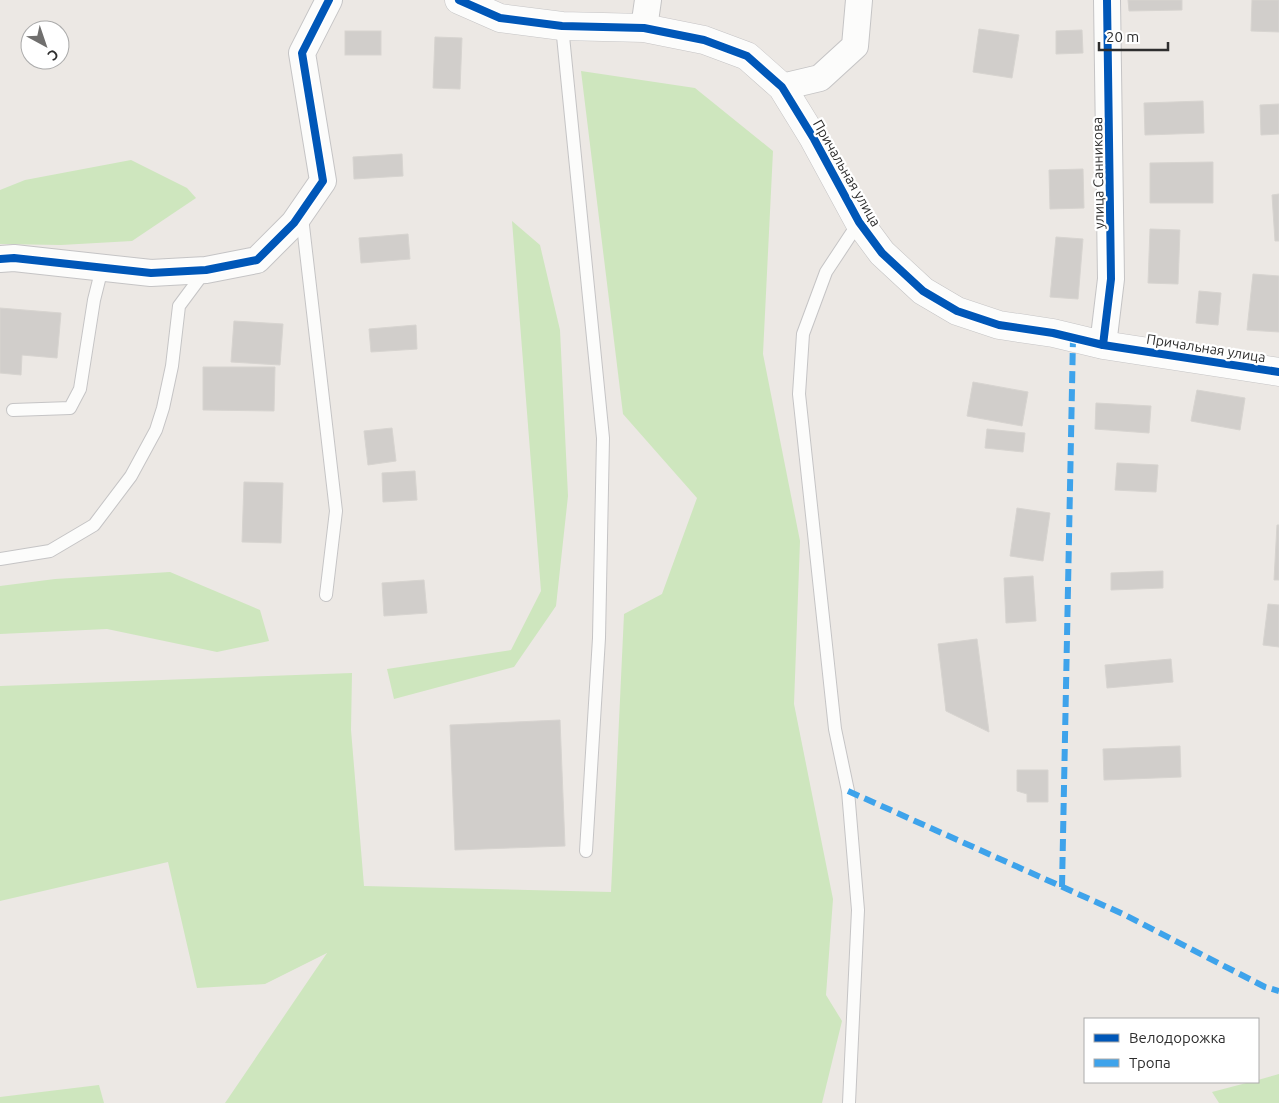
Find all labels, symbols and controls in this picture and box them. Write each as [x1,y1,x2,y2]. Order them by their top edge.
north arrow [20,20,70,70]
scale bar [1099,20,1168,52]
text: 20 m [1106,28,1139,45]
text: С [45,46,62,64]
street label: Причальная улица [810,117,884,229]
street label: улица Санникова [1089,117,1107,229]
street label: Причальная улица [1145,331,1267,365]
legend [1084,1018,1259,1083]
text: Велодорожка [1129,1029,1226,1046]
text: Тропа [1129,1054,1171,1071]

